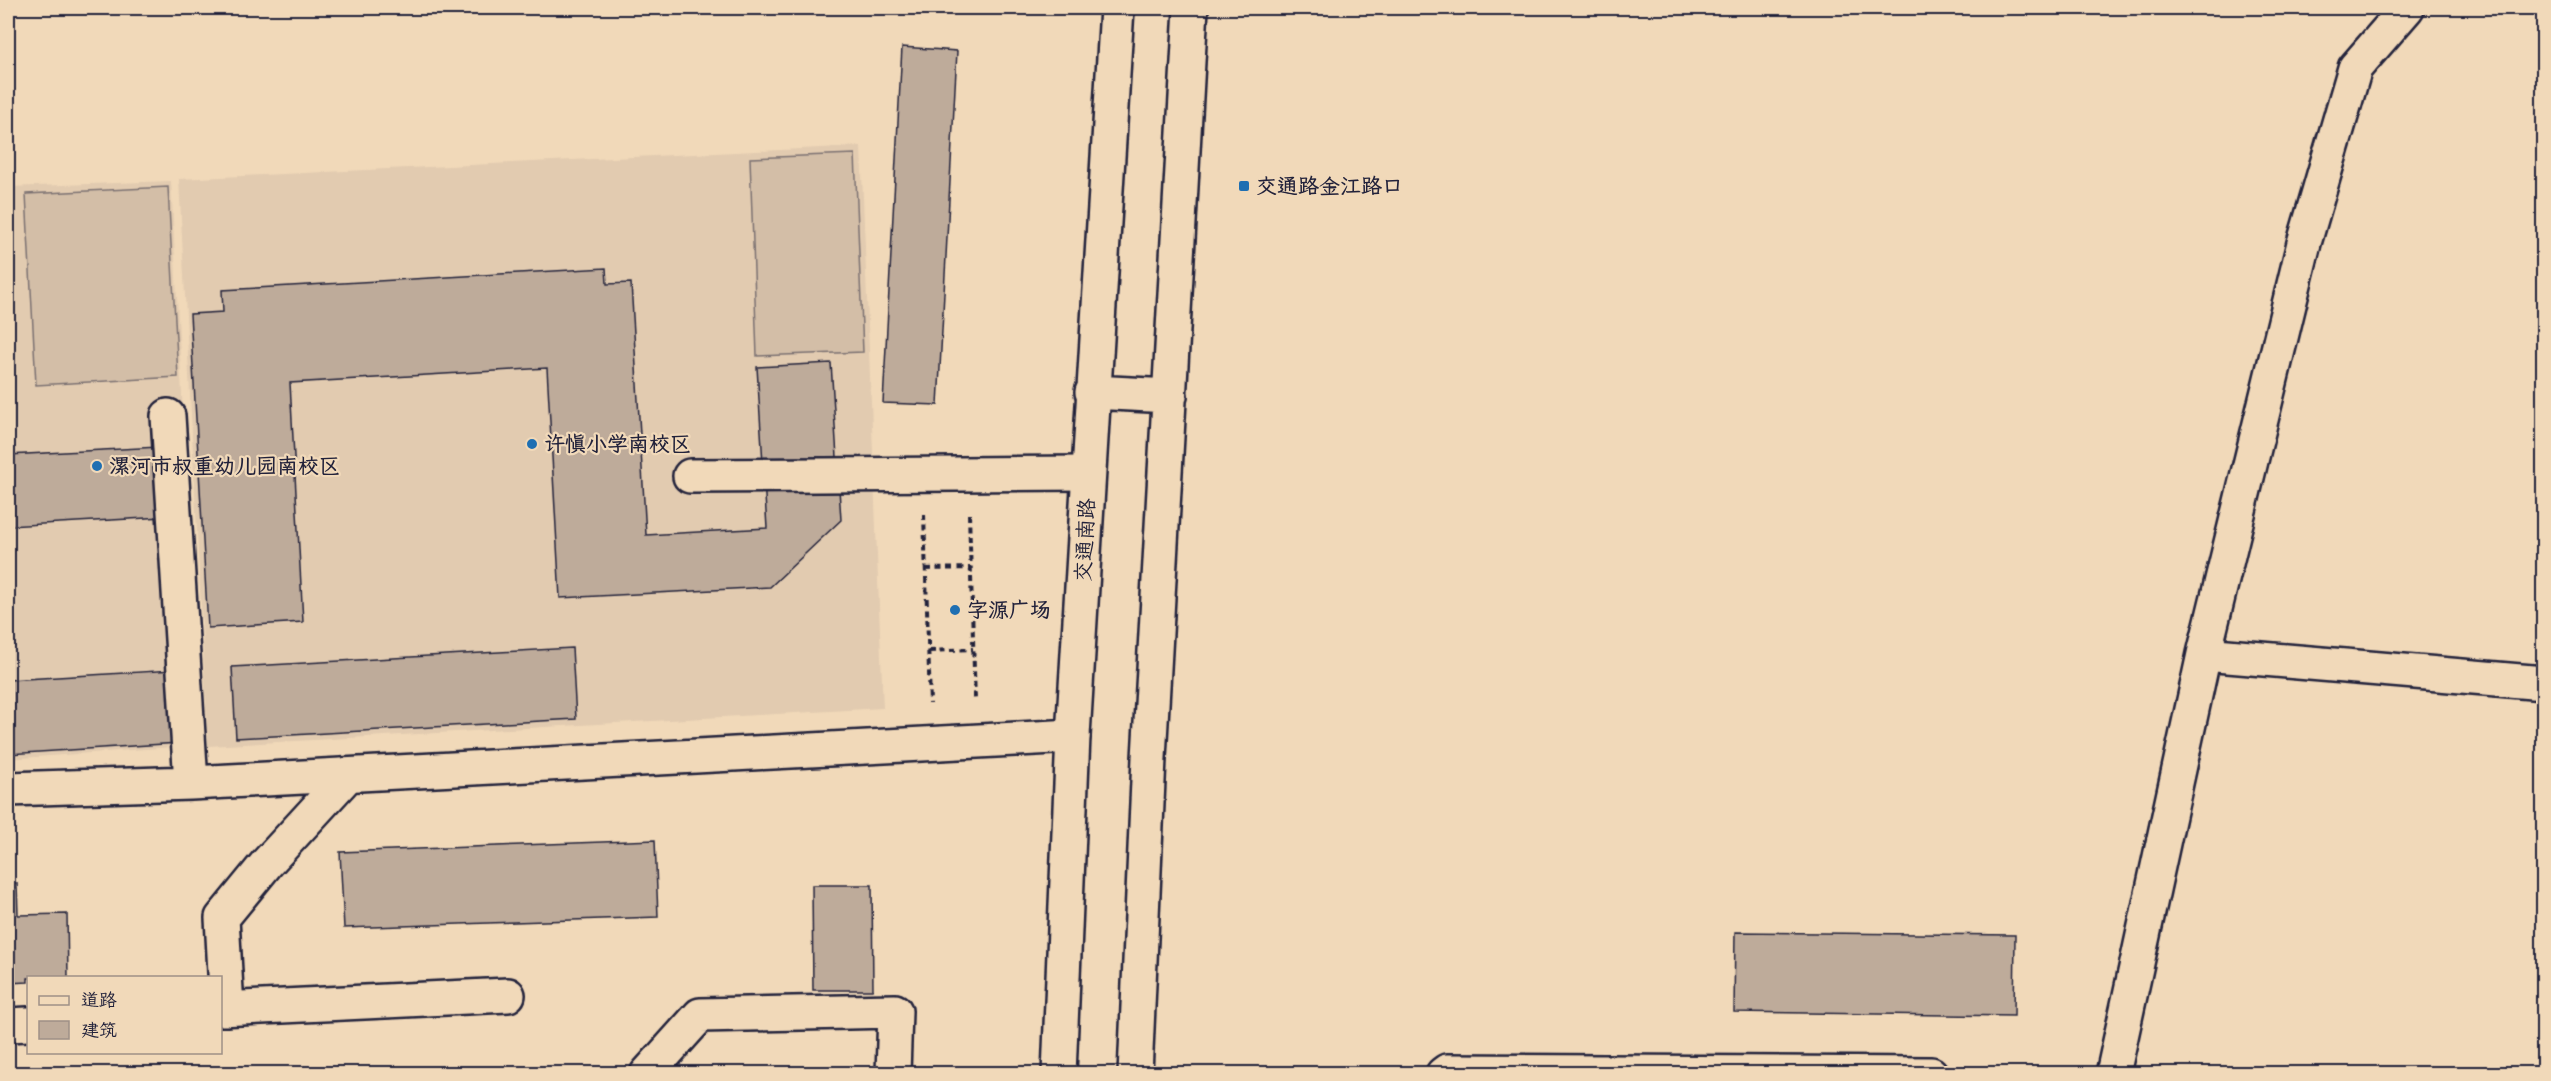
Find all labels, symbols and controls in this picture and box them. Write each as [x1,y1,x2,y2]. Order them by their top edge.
place label: 交通路金江路口 [1256,173,1403,201]
marker: 交通路金江路口 [1237,179,1251,193]
place label: 许慎小学南校区 [544,431,691,459]
marker: 许慎小学南校区 [525,437,539,451]
place label: 漯河市叔重幼儿园南校区 [109,453,340,481]
marker: 漯河市叔重幼儿园南校区 [90,459,104,473]
street label: 交通南路 [1070,497,1102,583]
place label: 字源广场 [967,597,1051,625]
marker: 字源广场 [948,603,962,617]
legend [27,976,222,1054]
text: 道路 [81,989,117,1013]
text: 建筑 [81,1019,117,1043]

